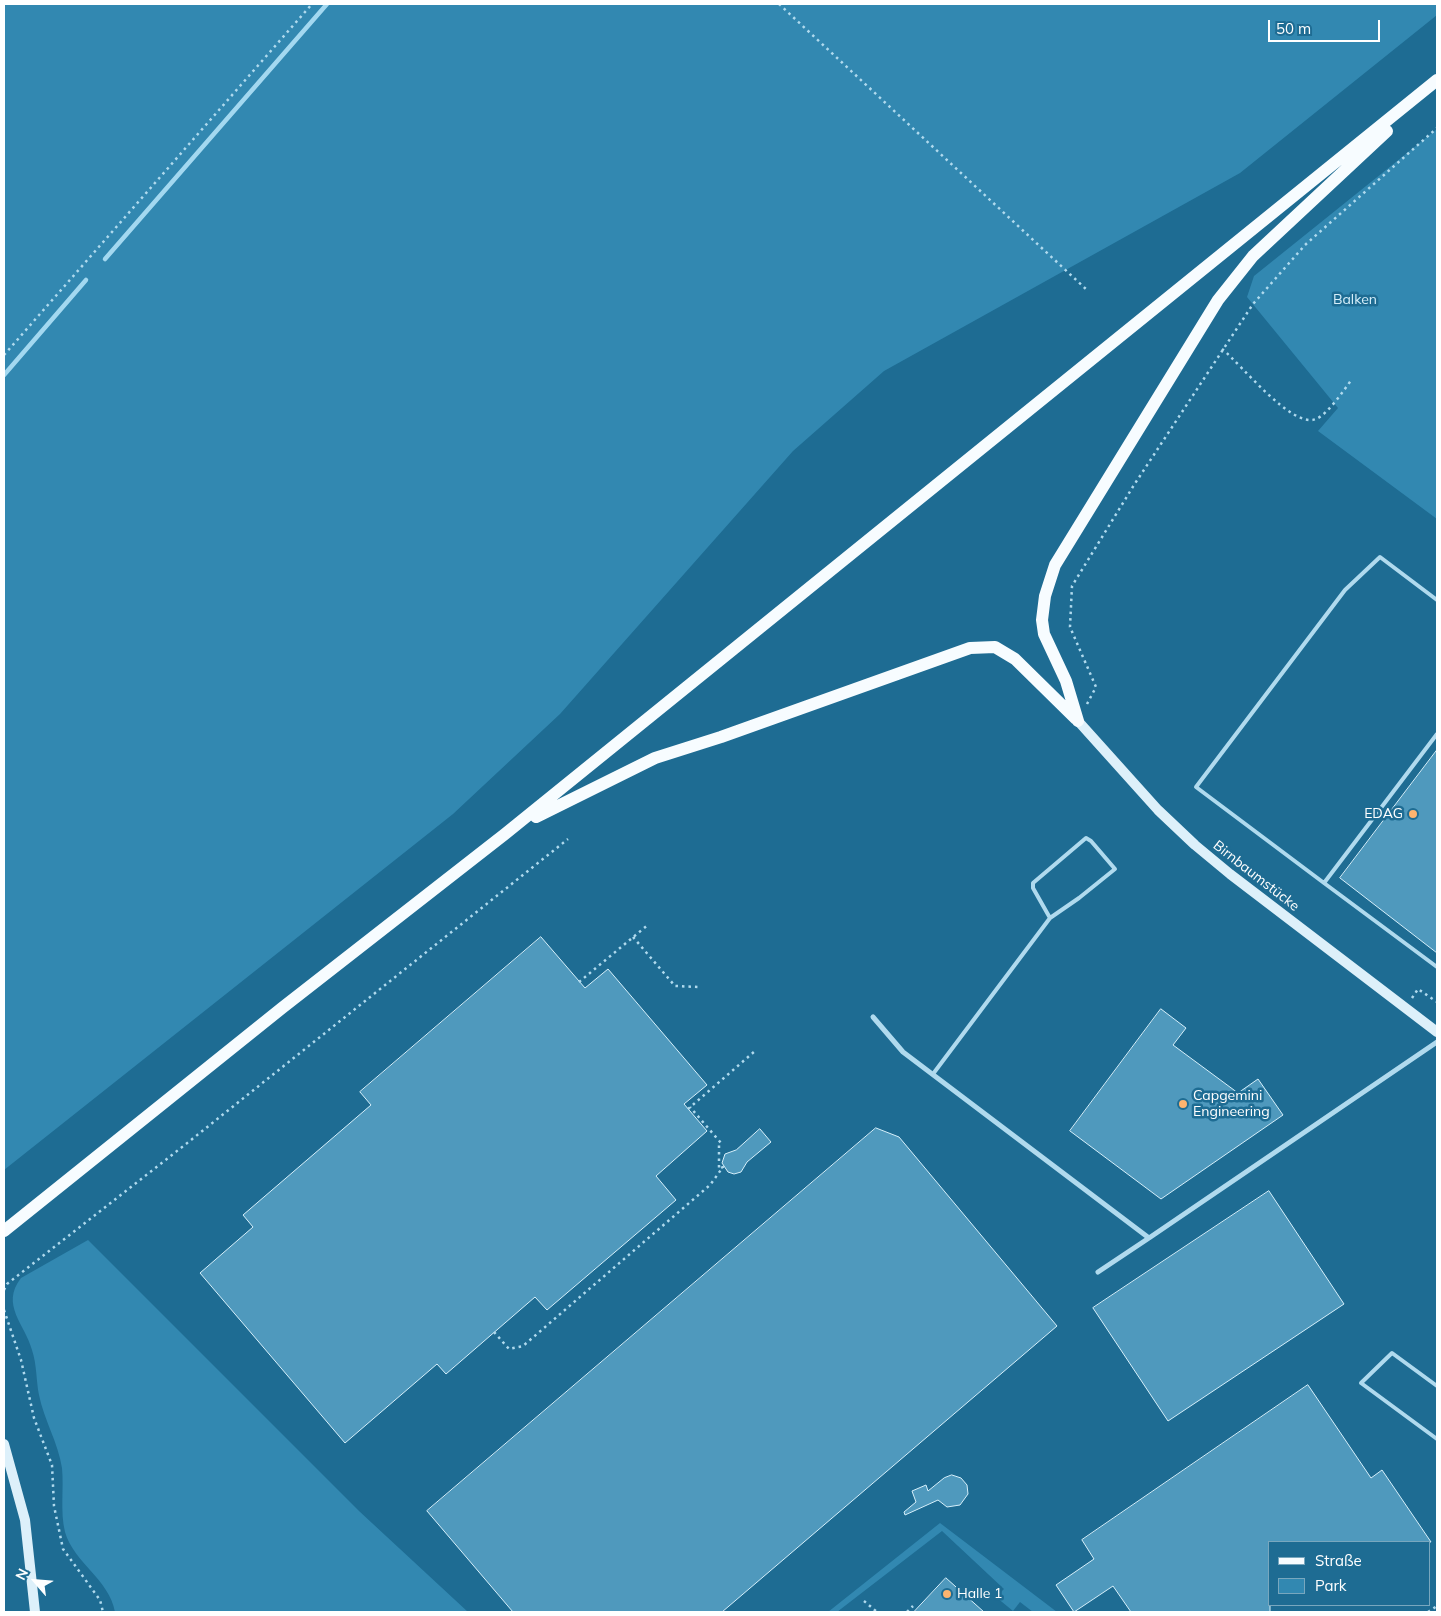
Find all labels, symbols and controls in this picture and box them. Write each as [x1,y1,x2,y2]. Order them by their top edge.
scale bar [1271,10,1384,42]
text: 50 m [1276,19,1311,38]
park label: Balken [1333,292,1377,308]
place label: EDAG [1364,806,1403,822]
marker: EDAG [1407,808,1419,820]
street label: Birnbaumstücke [1210,837,1302,915]
place label: Capgemini Engineering [1193,1088,1270,1120]
marker: Capgemini Engineering [1177,1098,1189,1110]
legend [1268,1541,1431,1606]
text: Straße [1315,1551,1362,1570]
north arrow [10,1556,60,1606]
text: N [11,1565,32,1583]
text: Park [1315,1576,1347,1595]
place label: Halle 1 [957,1586,1002,1602]
marker: Halle 1 [941,1588,953,1600]

